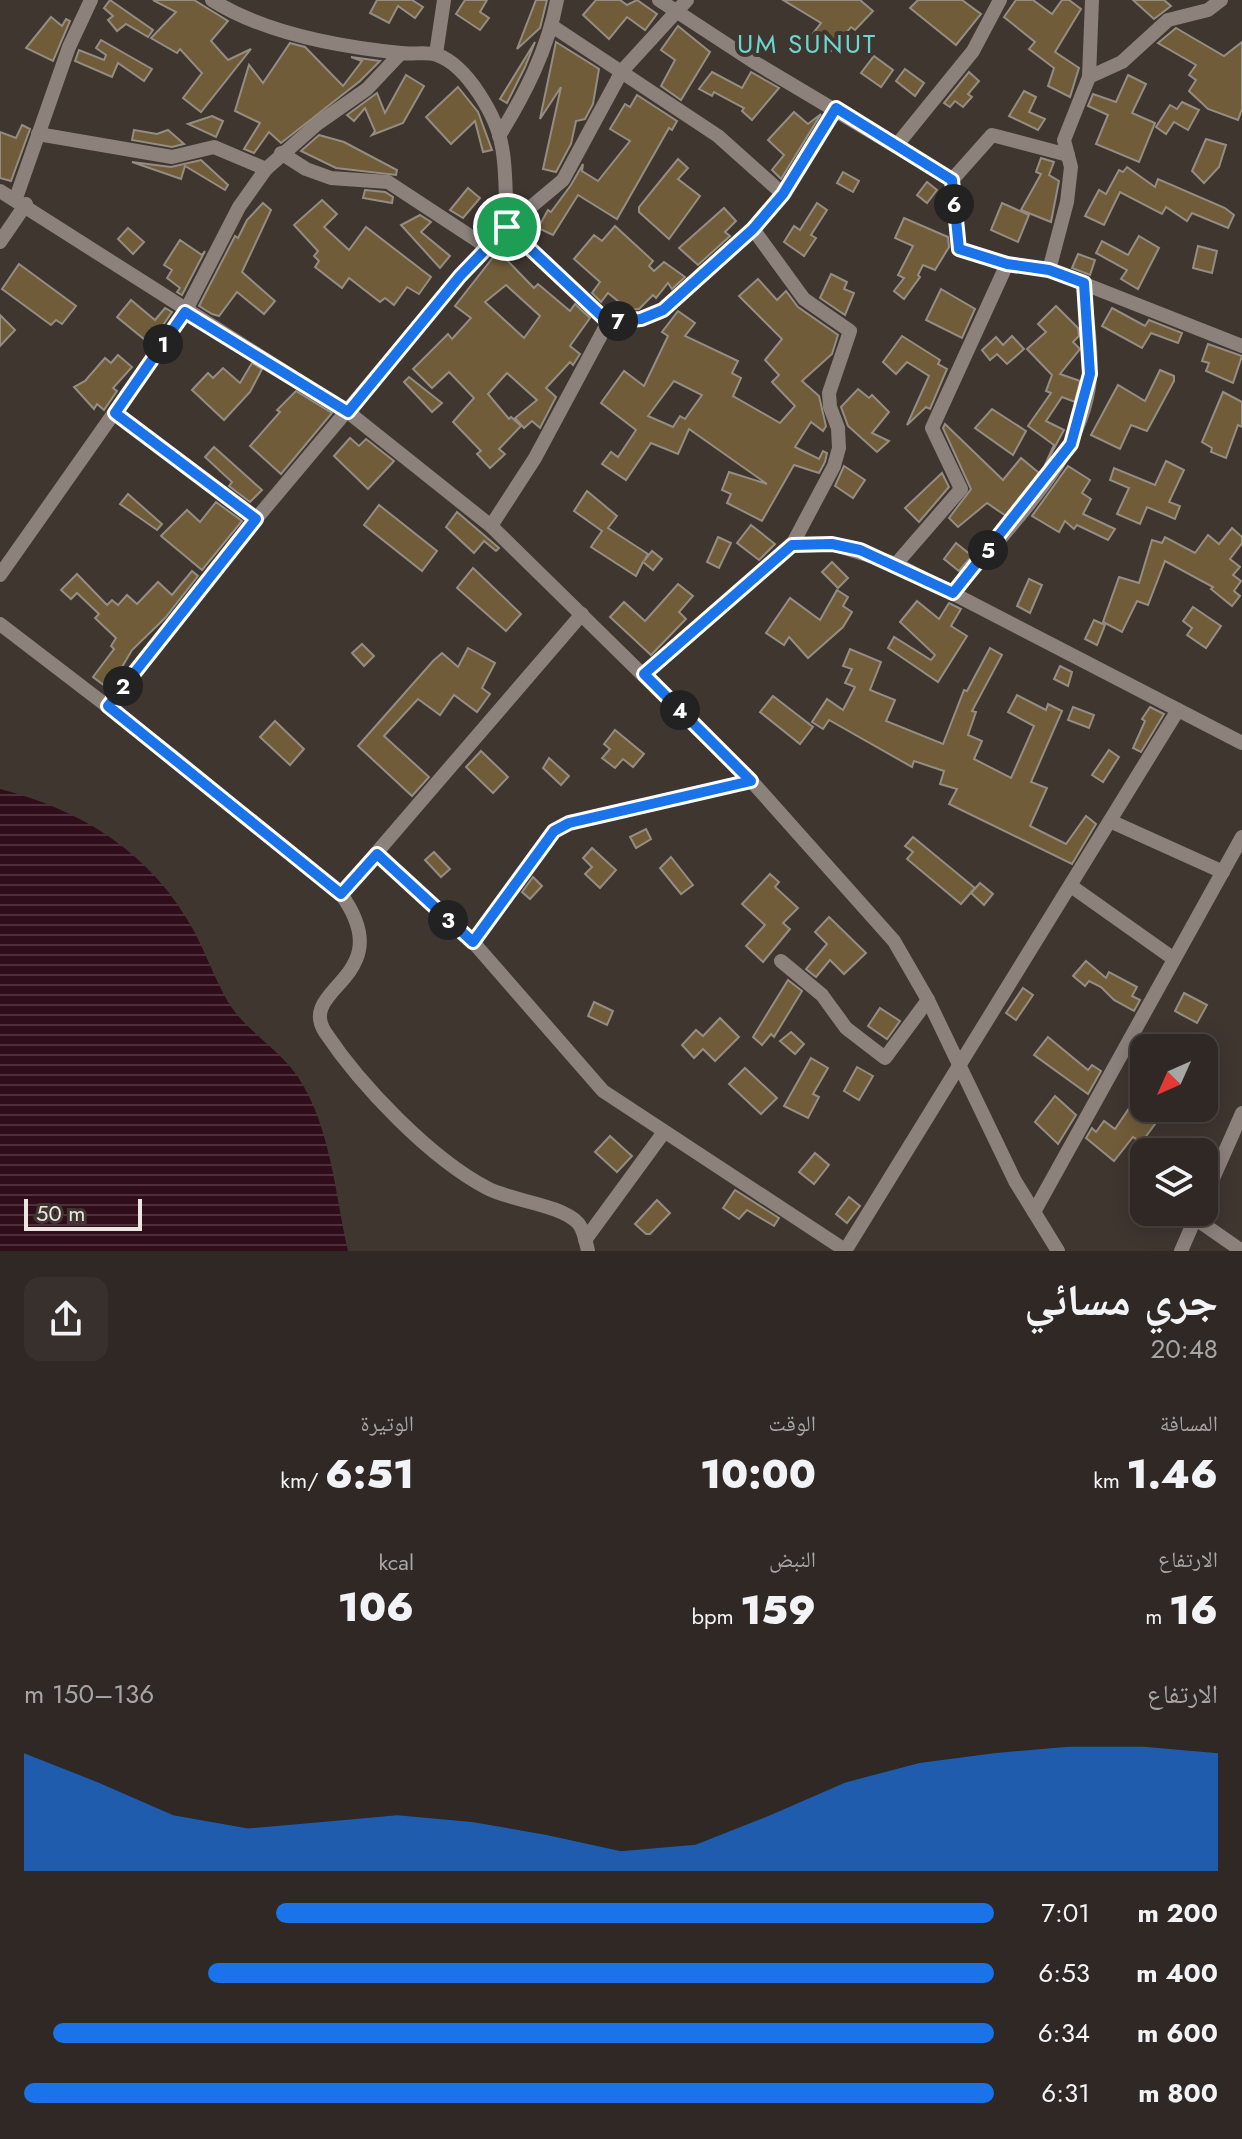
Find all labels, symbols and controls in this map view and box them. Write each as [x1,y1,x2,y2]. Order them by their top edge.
district label: UM SUNUT [737,25,877,63]
pin: 6 [934,184,974,224]
text: 6 [947,188,961,220]
pin [473,193,541,261]
icon: arrive [485,205,529,249]
pin: 7 [598,301,638,341]
text: 7 [611,305,625,337]
pin: 1 [143,324,183,364]
text: 1 [157,328,169,360]
pin: 5 [968,530,1008,570]
text: 5 [981,534,995,566]
pin: 2 [103,666,143,706]
text: 2 [116,670,130,702]
pin: 4 [660,690,700,730]
text: 4 [672,694,688,726]
pin: 3 [428,900,468,940]
text: 3 [441,904,455,936]
north arrow [1130,1034,1218,1122]
map controls [1130,1034,1218,1226]
button: layers [1130,1138,1218,1226]
scale bar [24,1195,142,1231]
text: 50 m [36,1197,85,1229]
text: جري مسائي [1024,1268,1218,1332]
button: share [24,1277,108,1361]
text: 20:48 [1150,1330,1218,1368]
text: الوتيرة [360,1407,414,1439]
text: الوقت [769,1407,816,1439]
text: المسافة [1160,1407,1218,1439]
text: 6:51 [325,1445,414,1503]
text: 10:00 [700,1445,816,1503]
text: 1.46 [1127,1445,1218,1503]
text: /km [280,1464,325,1496]
text: km [1093,1464,1127,1496]
text: النبض [769,1543,816,1575]
text: الارتفاع [1158,1543,1218,1575]
text: kcal [378,1546,414,1578]
text: 106 [338,1578,414,1636]
text: 159 [740,1581,816,1639]
text: 16 [1169,1581,1218,1639]
text: bpm [691,1600,740,1632]
text: m [1145,1600,1169,1632]
text: 136–150 m [24,1675,154,1713]
text: الارتفاع [1147,1675,1218,1713]
text: 7:01 [1041,1894,1090,1932]
text: 200 m [1137,1894,1218,1932]
text: 6:53 [1038,1954,1090,1992]
text: 400 m [1136,1954,1218,1992]
text: 6:34 [1038,2014,1090,2052]
text: 600 m [1137,2014,1218,2052]
text: 6:31 [1041,2074,1090,2112]
text: 800 m [1138,2074,1218,2112]

